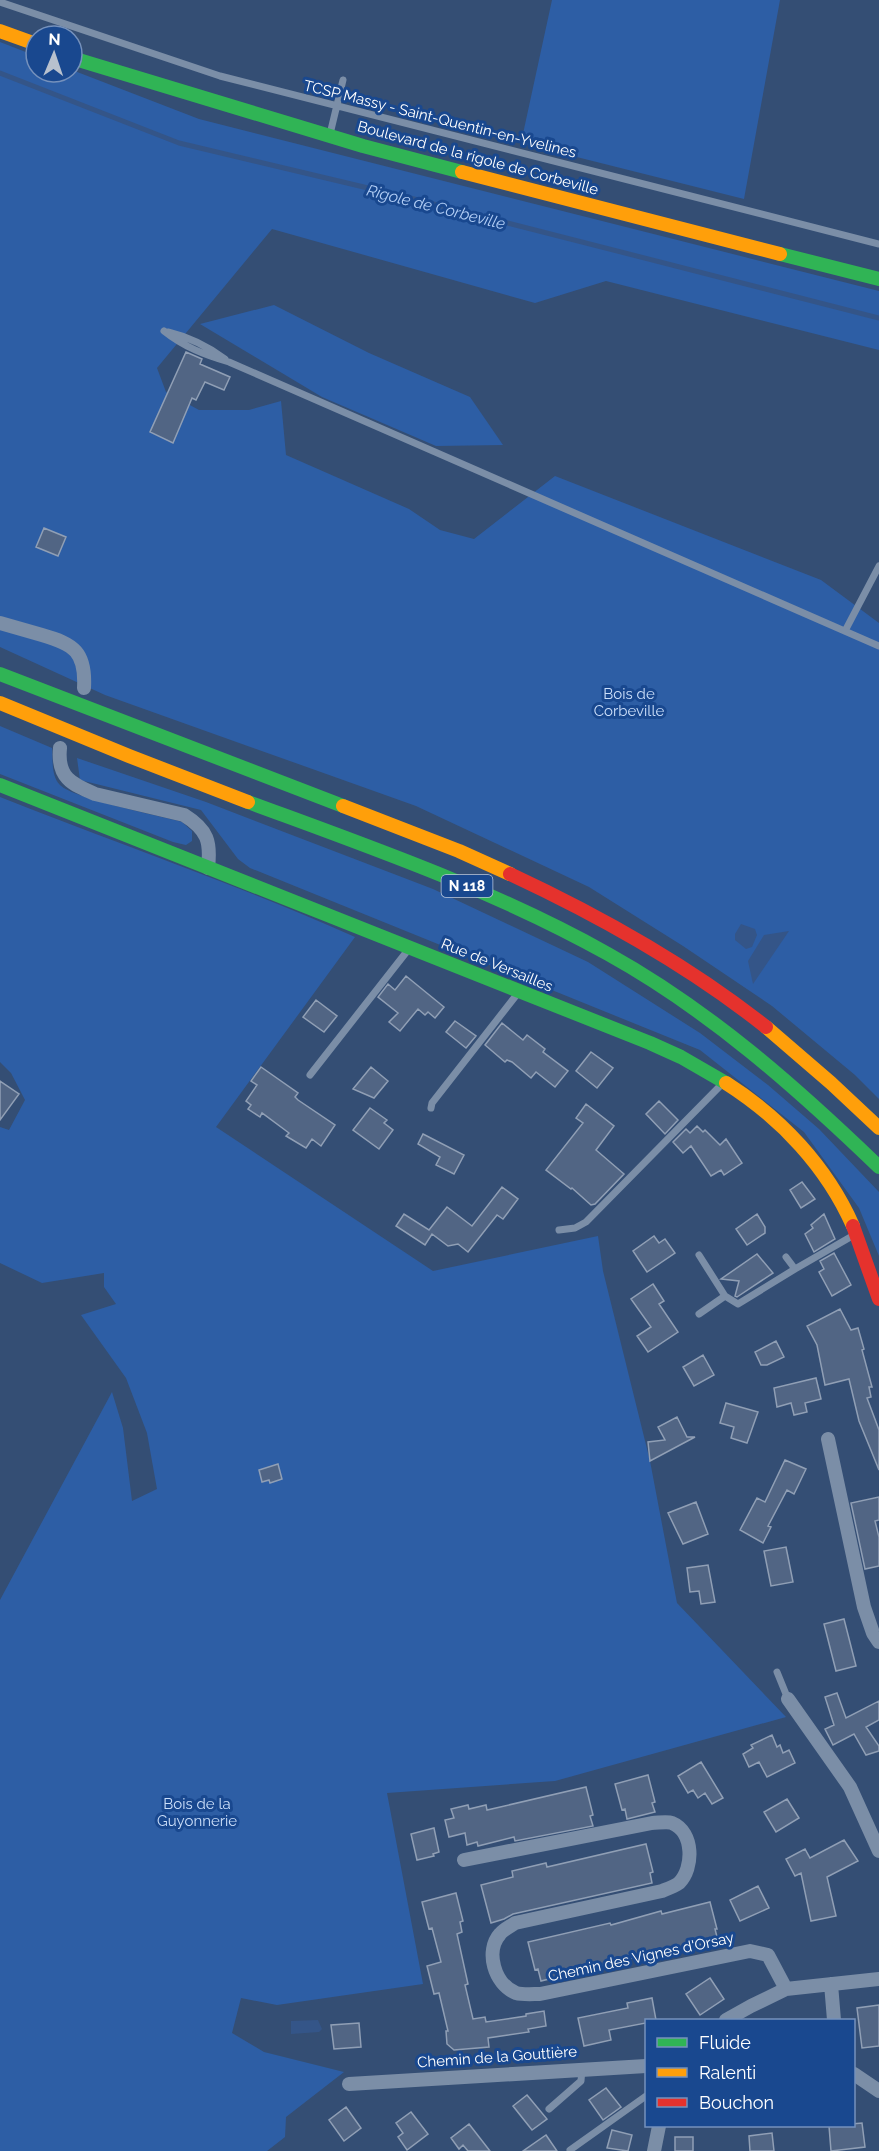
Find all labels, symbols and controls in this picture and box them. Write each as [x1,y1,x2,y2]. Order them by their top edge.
north arrow [24,24,84,84]
text: N [48,30,61,49]
street label: TCSP Massy - Saint-Quentin-en-Yvelines [302,76,578,162]
street label: Boulevard de la rigole de Corbeville [356,117,601,199]
water label: Rigole de Corbeville [365,181,508,234]
park label: Bois de Corbeville [594,685,664,720]
road number: N 118 [442,875,492,897]
street label: Rue de Versailles [439,934,555,996]
park label: Bois de la Guyonnerie [157,1795,237,1830]
street label: Chemin des Vignes d'Orsay [546,1928,736,1986]
legend [645,2019,855,2127]
text: Fluide [699,2032,751,2053]
street label: Chemin de la Gouttière [417,2042,578,2072]
text: Ralenti [699,2062,756,2083]
text: Bouchon [699,2092,774,2113]

